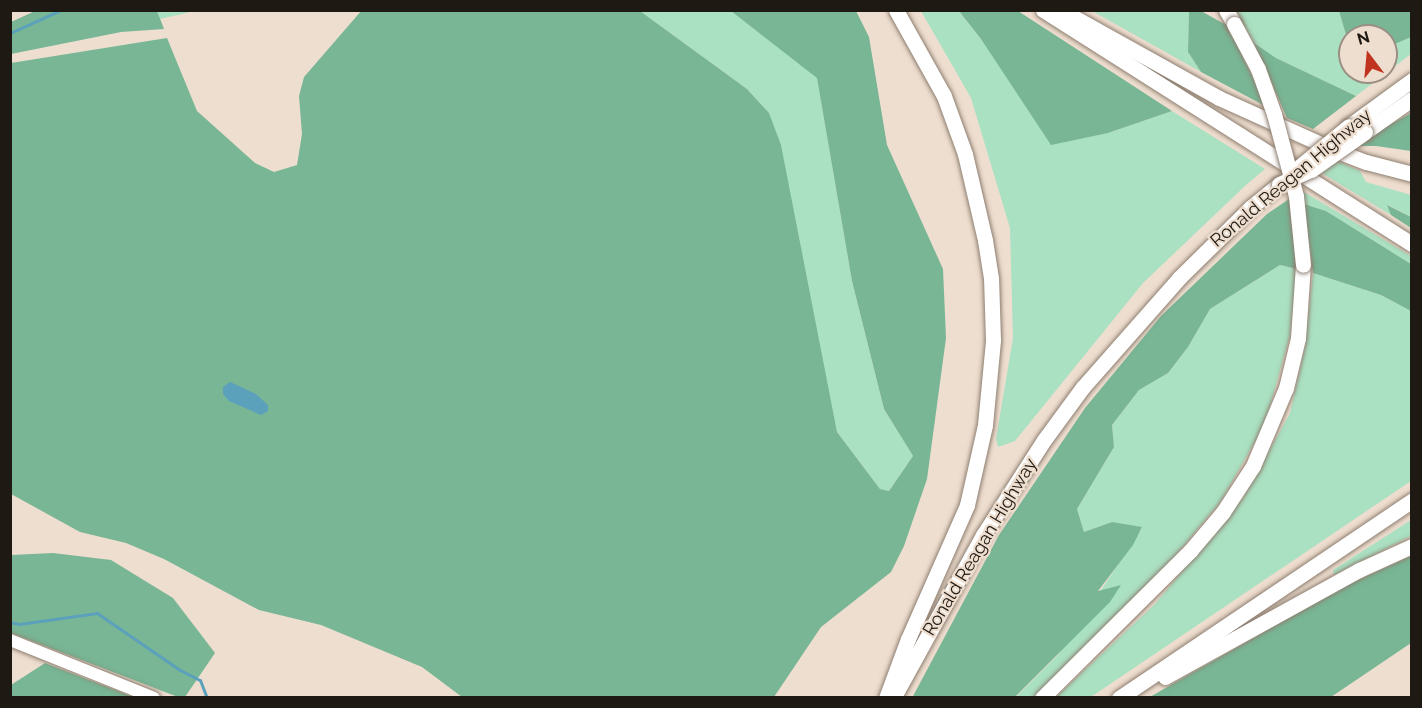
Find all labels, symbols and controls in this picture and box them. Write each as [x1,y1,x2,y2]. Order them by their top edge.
north arrow [1338,24,1398,84]
text: N [1355,27,1372,49]
street label: Ronald Reagan Highway [1206,104,1376,252]
street label: Ronald Reagan Highway [918,454,1042,640]

